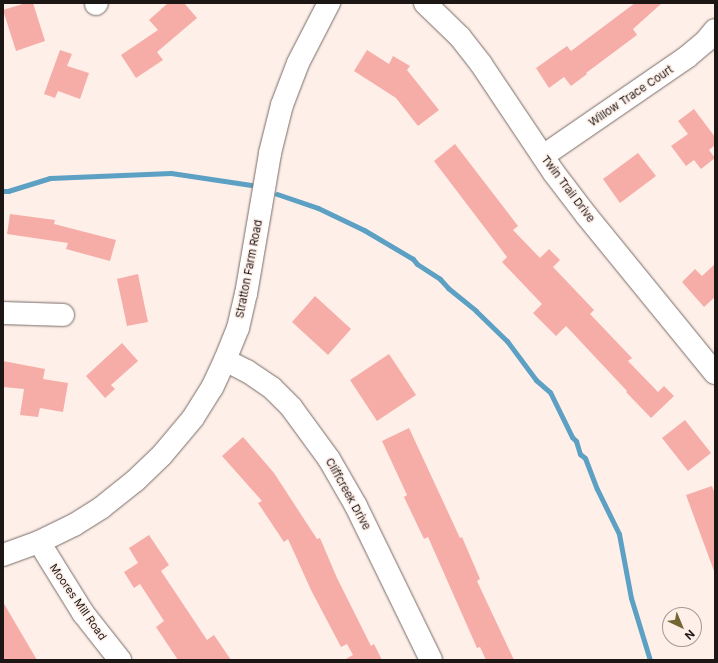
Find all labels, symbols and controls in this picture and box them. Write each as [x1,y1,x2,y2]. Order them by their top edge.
street label: Willow Trace Court [586,63,676,129]
street label: Twin Trail Drive [539,153,597,225]
street label: Stratton Farm Road [233,219,265,319]
street label: Cliffcreek Drive [323,456,373,532]
street label: Moores Mill Road [47,561,109,643]
north arrow [662,607,702,647]
text: N [682,627,698,643]

